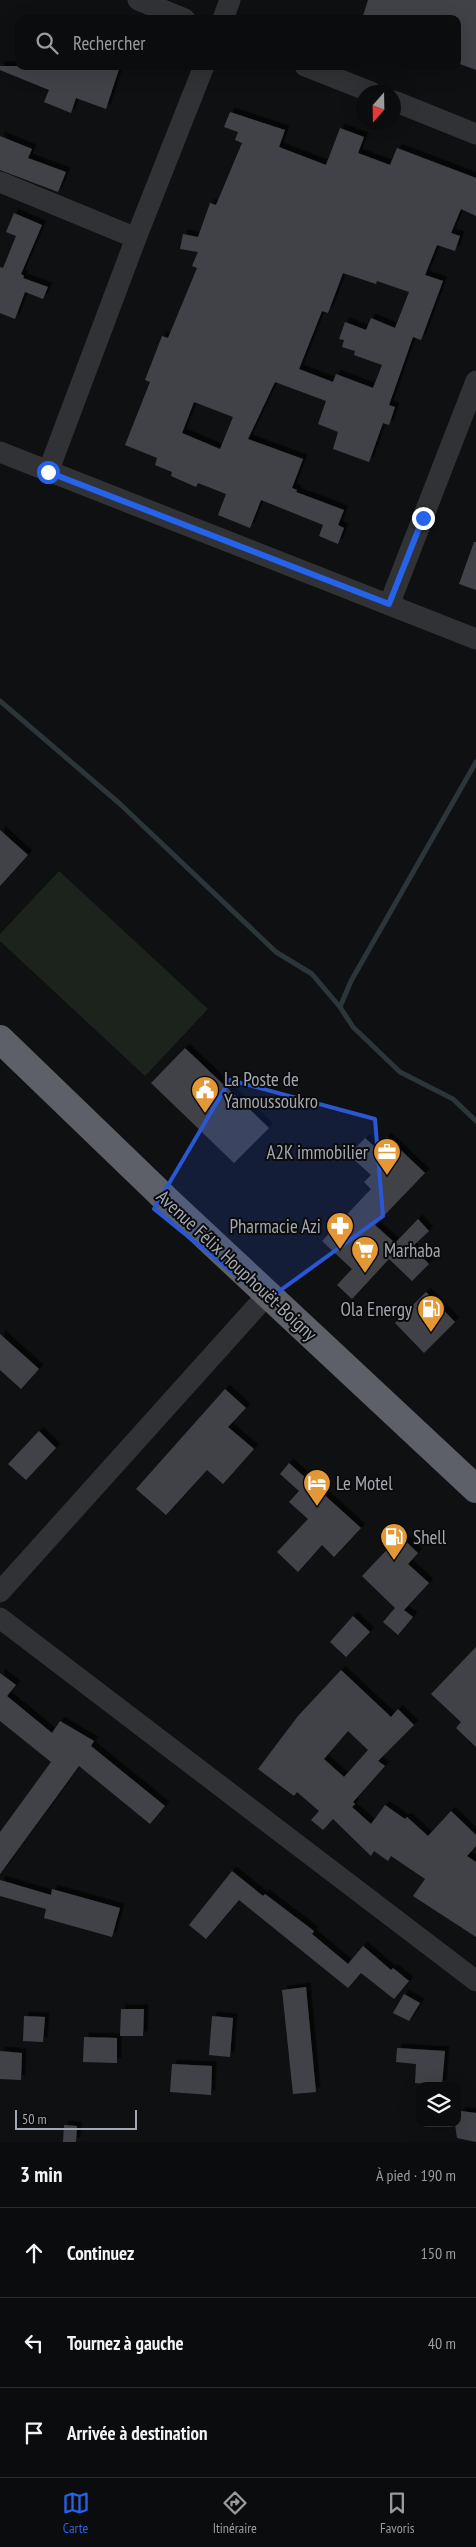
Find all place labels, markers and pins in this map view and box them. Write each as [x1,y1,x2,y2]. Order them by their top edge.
place label: La Poste de Yamoussoukro [224,1067,318,1113]
public building icon: La Poste de Yamoussoukro [190,1075,220,1114]
office icon: A2K immobilier [372,1137,402,1176]
place label: A2K immobilier [266,1140,369,1164]
pharmacy icon: Pharmacie Azi [325,1211,355,1250]
place label: Pharmacie Azi [229,1214,321,1238]
supermarket icon: Marhaba [350,1235,380,1274]
place label: Marhaba [384,1238,441,1262]
fuel station icon: Ola Energy [416,1294,446,1333]
place label: Ola Energy [341,1297,413,1321]
hotel icon: Le Motel [302,1468,332,1507]
place label: Le Motel [336,1471,393,1495]
fuel station icon: Shell [379,1522,409,1561]
place label: Shell [413,1525,447,1549]

